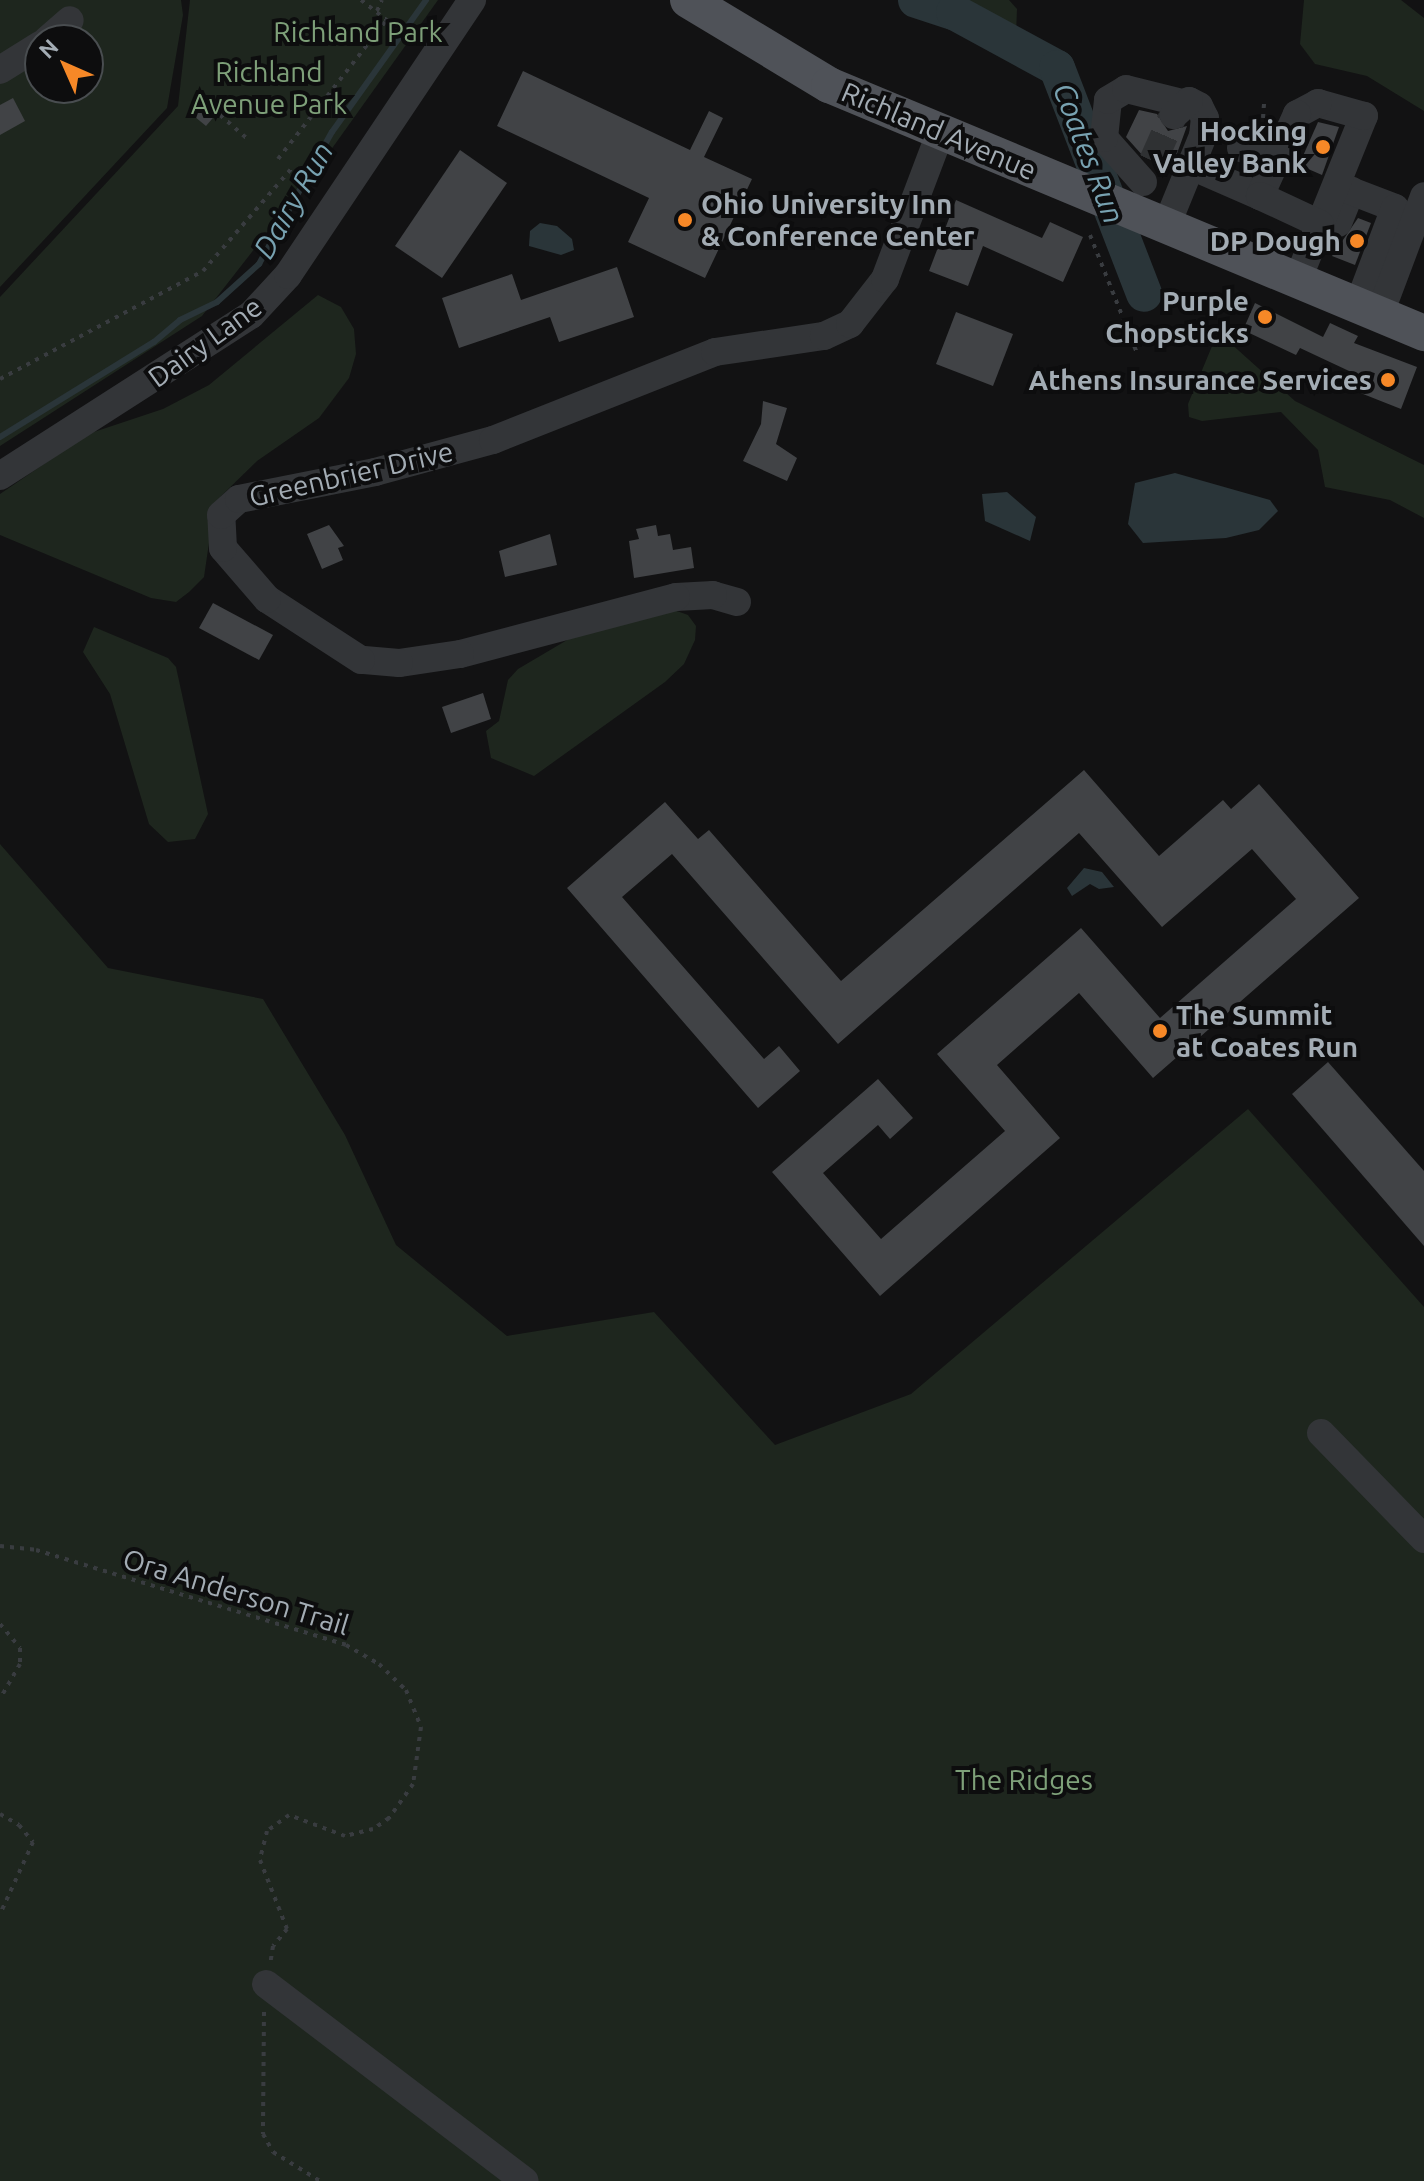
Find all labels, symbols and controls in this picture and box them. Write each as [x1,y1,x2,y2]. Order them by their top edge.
park label: Richland Park [273,15,443,49]
north arrow [24,24,104,104]
text: N [33,33,63,63]
park label: Richland Avenue Park [191,55,347,121]
street label: Richland Avenue [837,75,1041,187]
water label: Coates Run [1046,78,1132,228]
place label: Hocking Valley Bank [1153,114,1307,180]
water label: Dairy Run [245,135,341,265]
marker: Hocking Valley Bank [1314,138,1332,156]
place label: Ohio University Inn & Conference Center [701,187,975,253]
marker: Ohio University Inn & Conference Center [676,211,694,229]
place label: DP Dough [1210,224,1341,258]
marker: DP Dough [1348,232,1366,250]
place label: Purple Chopsticks [1105,284,1249,350]
street label: Dairy Lane [142,290,268,394]
marker: Purple Chopsticks [1256,308,1274,326]
place label: Athens Insurance Services [1029,363,1372,397]
marker: Athens Insurance Services [1379,371,1397,389]
street label: Greenbrier Drive [246,434,456,514]
place label: The Summit at Coates Run [1176,998,1358,1064]
marker: The Summit at Coates Run [1151,1022,1169,1040]
street label: Ora Anderson Trail [119,1542,353,1642]
park label: The Ridges [955,1763,1093,1797]

